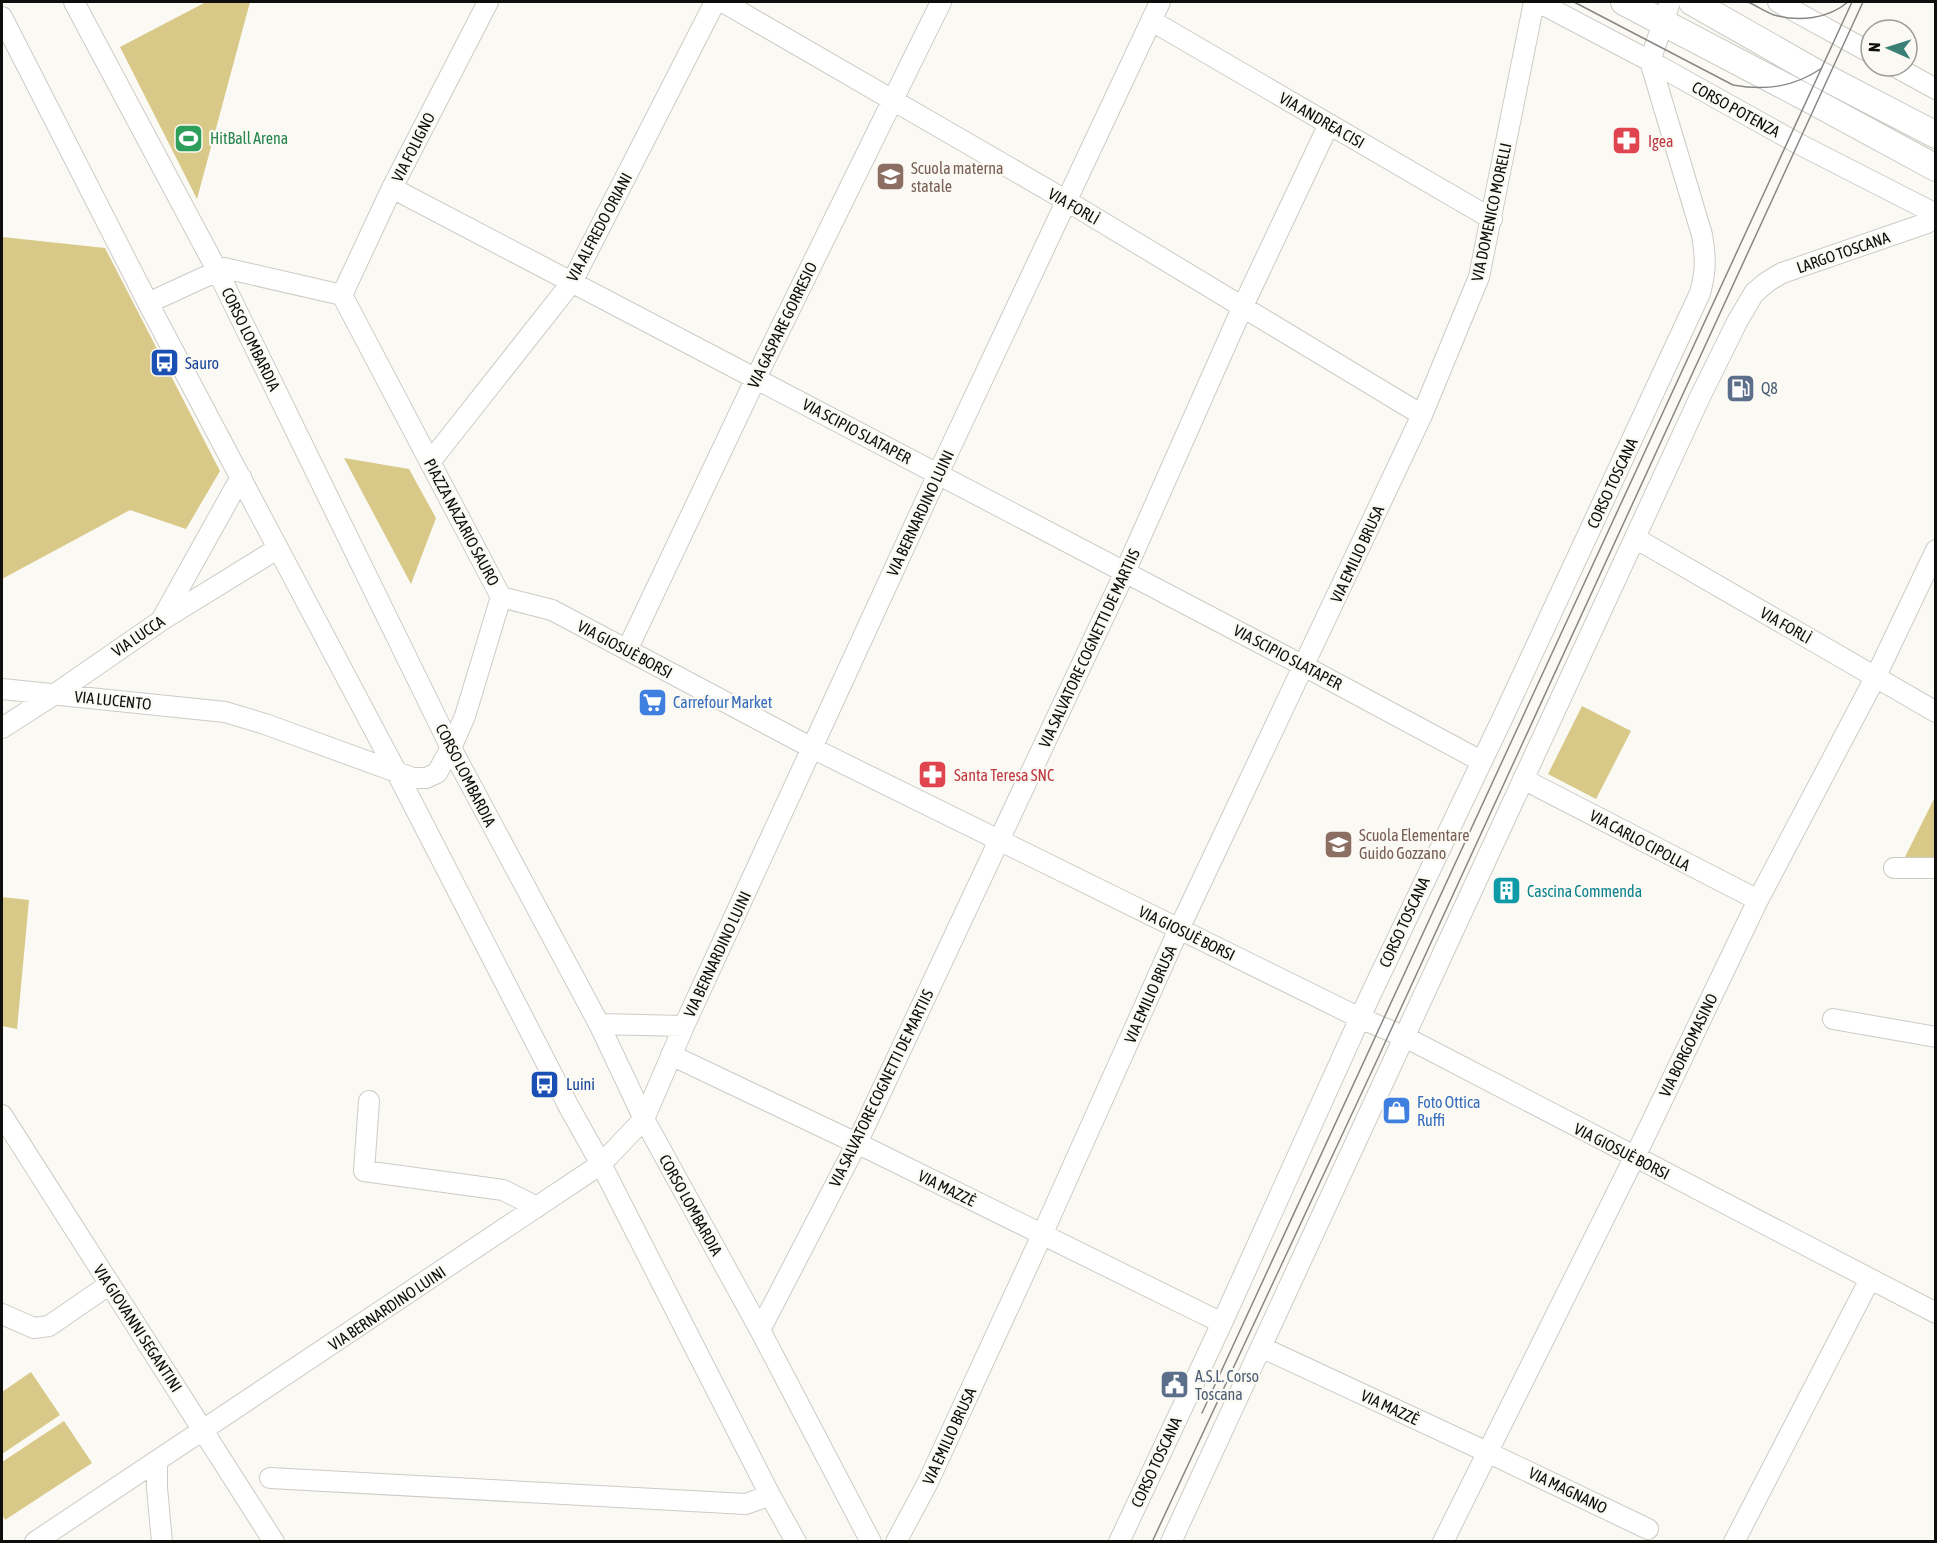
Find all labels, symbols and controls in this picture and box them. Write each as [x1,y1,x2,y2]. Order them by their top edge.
north arrow [1859,18,1919,78]
text: N [1865,42,1883,52]
street label: CORSO POTENZA [1689,77,1783,141]
street label: VIA ANDREA CISI [1276,88,1368,152]
street label: VIA FOLIGNO [388,109,438,185]
sports icon: HitBall Arena [173,122,205,154]
pharmacy icon: Igea [1611,125,1643,157]
place label: HitBall Arena [210,129,288,147]
place label: Igea [1648,132,1673,151]
street label: VIA DOMENICO MORELLI [1468,141,1514,283]
place label: Scuola materna statale [911,159,1003,195]
school or university icon: Scuola materna statale [874,161,906,193]
street label: VIA ALFREDO ORIANI [563,170,635,284]
street label: VIA FORLÌ [1045,184,1103,228]
street label: LARGO TOSCANA [1794,228,1892,276]
street label: VIA GASPARE GORRESIO [744,259,820,391]
street label: CORSO LOMBARDIA [218,284,284,394]
bus stop icon: Sauro [148,347,180,379]
place label: Sauro [185,354,219,372]
fuel station icon: Q8 [1724,372,1756,404]
place label: Q8 [1761,379,1778,397]
street label: VIA SCIPIO SLATAPER [800,395,914,467]
street label: CORSO TOSCANA [1583,435,1641,531]
street label: VIA BERNARDINO LUINI [883,447,957,579]
street label: PIAZZA NAZARIO SAURO [421,455,503,589]
street label: VIA EMILIO BRUSA [1327,502,1387,605]
street label: VIA SALVATORE COGNETTI DE MARTIIS [1035,545,1143,750]
street label: VIA FORLÌ [1757,603,1815,647]
street label: VIA LUCCA [108,612,168,660]
street label: VIA GIOSUÈ BORSI [575,616,675,682]
street label: VIA SCIPIO SLATAPER [1231,621,1345,693]
supermarket icon: Carrefour Market [636,686,668,718]
street label: VIA LUCENTO [74,687,152,713]
place label: Carrefour Market [673,693,773,711]
street label: CORSO LOMBARDIA [432,721,500,829]
pharmacy icon: Santa Teresa SNC [917,759,949,791]
place label: Santa Teresa SNC [954,766,1054,784]
street label: VIA CARLO CIPOLLA [1587,806,1693,874]
place label: Scuola Elementare Guido Gozzano [1359,826,1470,862]
school or university icon: Scuola Elementare Guido Gozzano [1322,828,1354,860]
street label: CORSO TOSCANA [1375,874,1433,970]
building icon: Cascina Commenda [1490,875,1522,907]
place label: Cascina Commenda [1527,882,1642,900]
street label: VIA BERNARDINO LUINI [680,888,754,1020]
street label: VIA GIOSUÈ BORSI [1136,902,1238,964]
street label: VIA EMILIO BRUSA [1120,942,1180,1046]
street label: VIA SALVATORE COGNETTI DE MARTIIS [825,986,937,1190]
street label: VIA BORGOMASINO [1655,990,1721,1100]
bus stop icon: Luini [529,1068,561,1100]
place label: Luini [566,1075,595,1093]
place label: Foto Ottica Ruffi [1417,1093,1480,1129]
shop icon: Foto Ottica Ruffi [1380,1095,1412,1127]
street label: VIA GIOSUÈ BORSI [1571,1119,1673,1183]
street label: CORSO LOMBARDIA [656,1151,726,1259]
street label: VIA MAZZÈ [915,1166,979,1210]
street label: VIA GIOVANNI SEGANTINI [90,1261,186,1395]
street label: VIA BERNARDINO LUINI [325,1262,449,1354]
place label: A.S.L. Corso Toscana [1195,1367,1259,1403]
public building icon: A.S.L. Corso Toscana [1158,1369,1190,1401]
street label: VIA EMILIO BRUSA [919,1384,979,1487]
street label: VIA MAZZÈ [1358,1386,1422,1428]
street label: CORSO TOSCANA [1127,1414,1185,1510]
street label: VIA MAGNANO [1526,1463,1610,1517]

